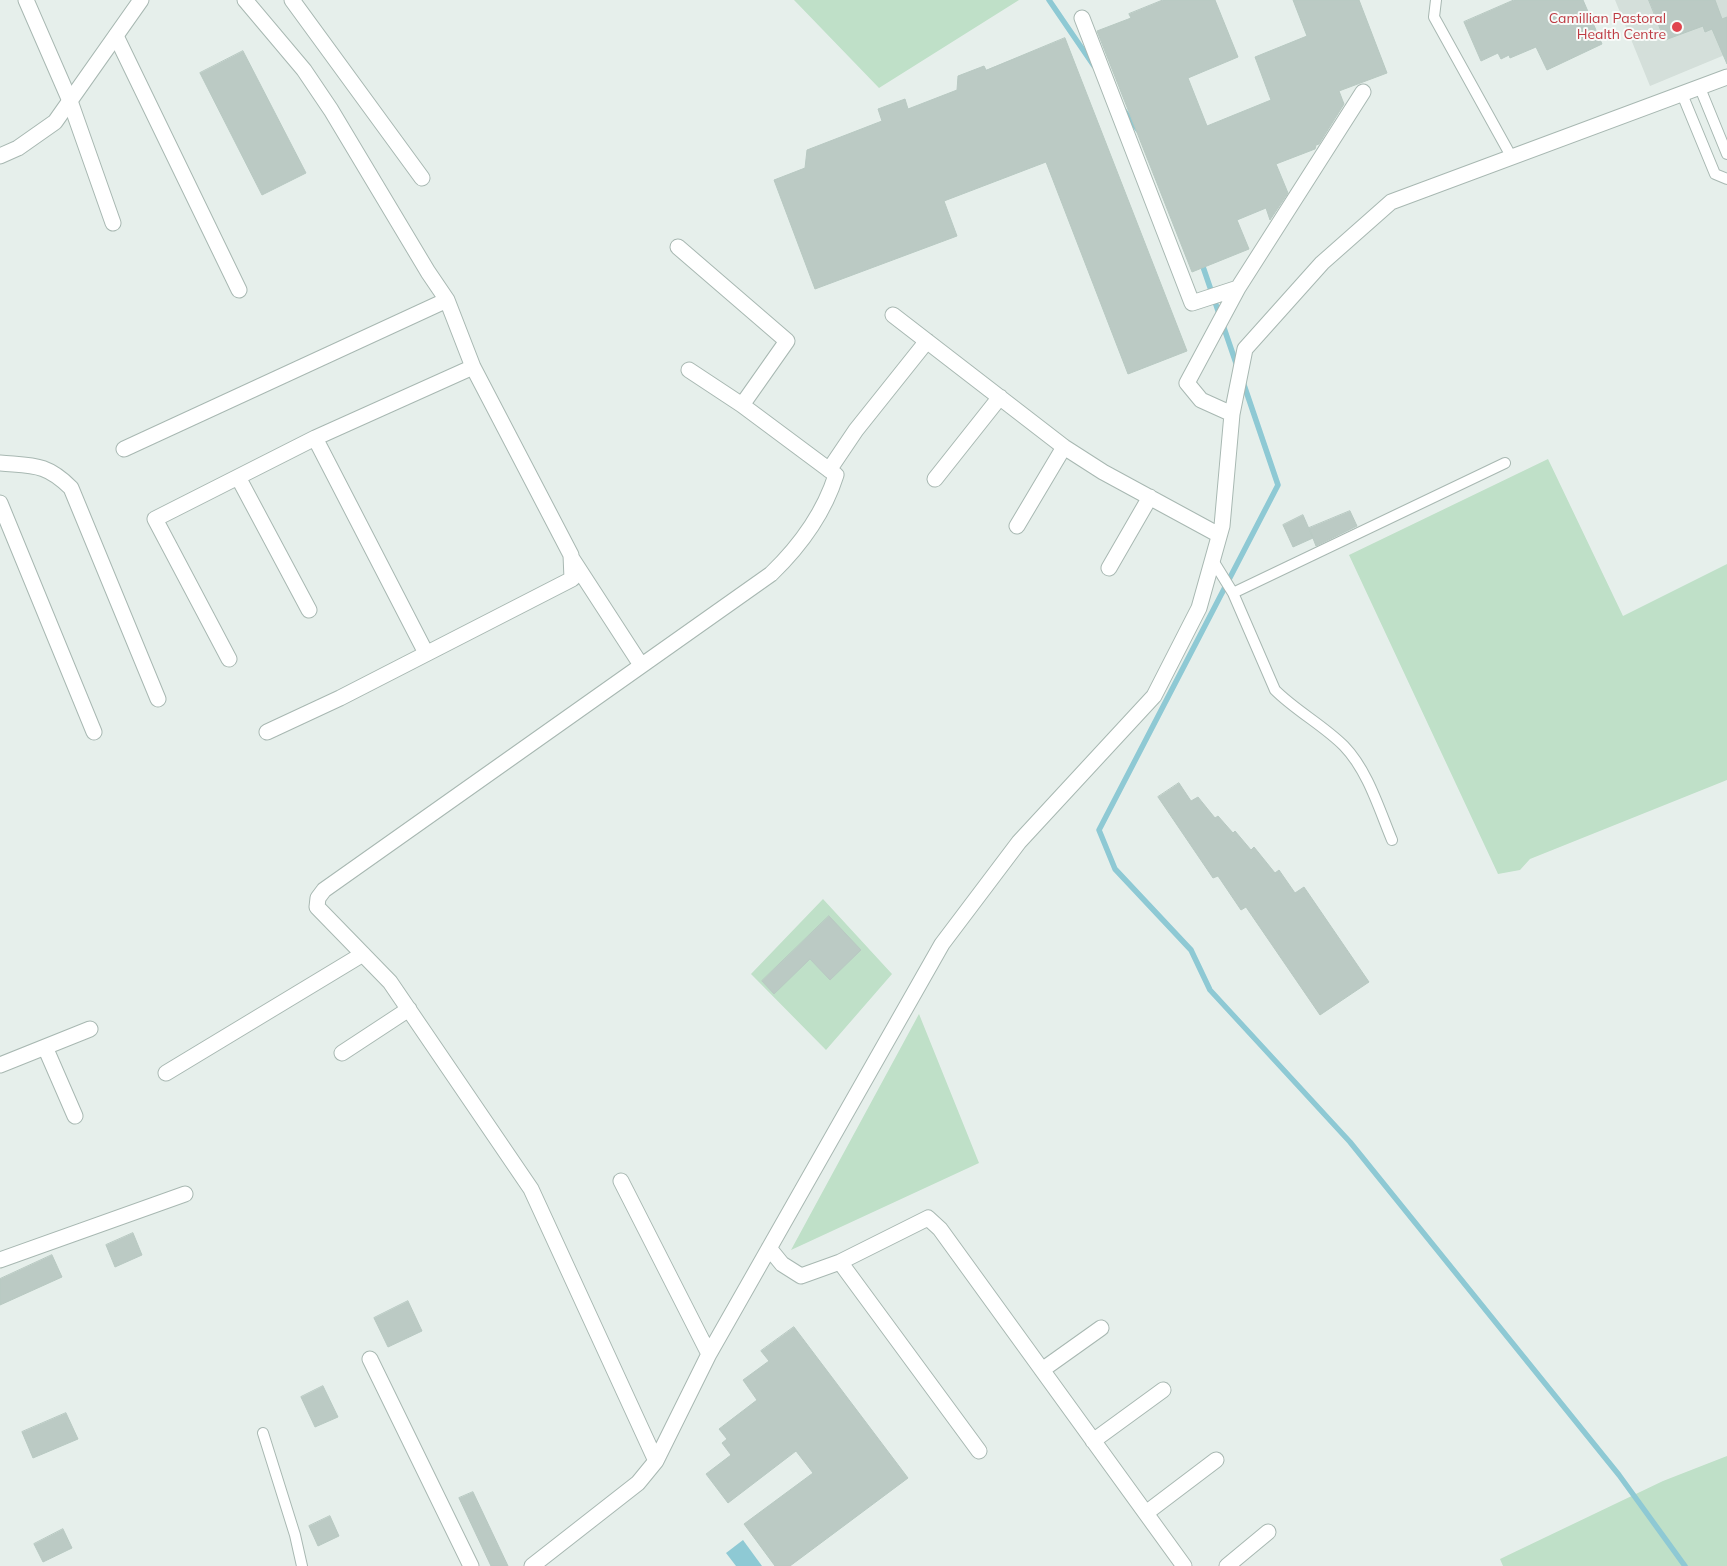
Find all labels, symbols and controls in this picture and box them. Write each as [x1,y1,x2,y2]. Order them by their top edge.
place label: Camillian Pastoral Health Centre [1549,11,1666,44]
marker: Camillian Pastoral Health Centre [1670,20,1684,34]

